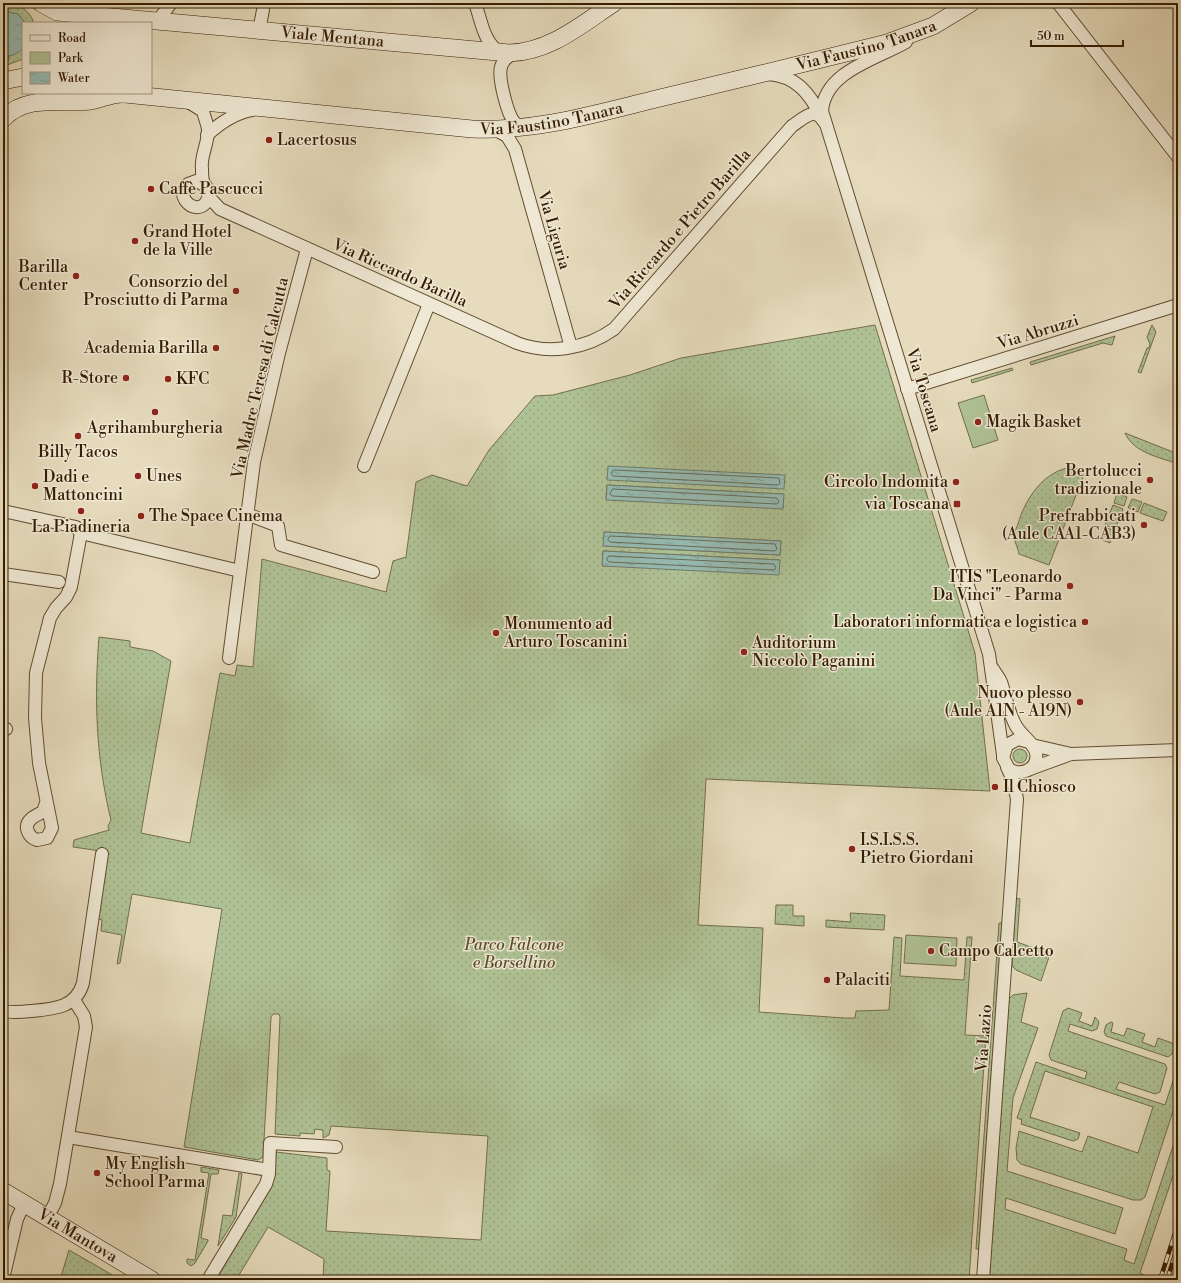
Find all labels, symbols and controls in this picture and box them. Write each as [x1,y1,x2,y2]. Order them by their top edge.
street label: Via Faustino Tanara [793,15,940,75]
legend [22,22,152,94]
street label: Viale Mentana [279,22,386,52]
scale bar [1031,22,1123,48]
text: 50 m [1037,29,1065,44]
text: Road [58,31,86,46]
text: Park [58,51,84,66]
text: Water [57,71,90,86]
street label: Via Faustino Tanara [479,97,626,139]
place label: Lacertosus [277,130,357,150]
marker: Lacertosus [264,135,274,145]
street label: Via Riccardo e Pietro Barilla [604,144,756,314]
place label: Caffè Pascucci [159,179,263,199]
marker: Caffè Pascucci [146,184,156,194]
street label: Via Liguria [533,187,575,273]
place label: Grand Hotel de la Ville [143,222,232,260]
street label: Via Riccardo Barilla [329,234,471,312]
marker: Grand Hotel de la Ville [130,236,140,246]
place label: Barilla Center [18,257,69,295]
marker: Barilla Center [71,271,81,281]
place label: Consorzio del Prosciutto di Parma [83,272,229,310]
street label: Via Madre Teresa di Calcutta [227,274,293,482]
marker: Consorzio del Prosciutto di Parma [231,286,241,296]
street label: Via Abruzzi [994,310,1081,354]
place label: Academia Barilla [83,338,209,358]
marker: Academia Barilla [211,343,221,353]
street label: Via Toscana [901,345,947,435]
place label: R-Store [61,368,118,388]
place label: KFC [176,369,209,389]
marker: R-Store [121,373,131,383]
marker: KFC [163,374,173,384]
marker: Agrihamburgheria [150,407,160,417]
place label: Magik Basket [986,412,1082,432]
marker: Magik Basket [973,417,983,427]
place label: Agrihamburgheria [86,418,224,438]
marker: Billy Tacos [73,431,83,441]
place label: Billy Tacos [37,442,118,462]
place label: Bertolucci tradizionale [1055,461,1142,499]
place label: Unes [146,466,182,486]
place label: Dadi e Mattoncini [43,467,123,505]
marker: Unes [133,471,143,481]
place label: Circolo Indomita [824,472,949,492]
marker: Bertolucci tradizionale [1145,475,1155,485]
marker: Circolo Indomita [951,477,961,487]
marker: Dadi e Mattoncini [30,481,40,491]
place label: via Toscana [864,494,950,514]
marker: via Toscana [952,499,962,509]
marker: La Piadineria [76,506,86,516]
place label: The Space Cinema [149,506,284,526]
place label: Prefrabbicati (Aule CAA1-CAB3) [1002,506,1136,544]
marker: The Space Cinema [136,511,146,521]
place label: La Piadineria [32,517,131,537]
marker: Prefrabbicati (Aule CAA1-CAB3) [1139,520,1149,530]
place label: ITIS "Leonardo Da Vinci" - Parma [933,567,1063,605]
marker: ITIS "Leonardo Da Vinci" - Parma [1065,581,1075,591]
place label: Laboratori informatica e logistica [833,612,1078,632]
place label: Monumento ad Arturo Toscanini [503,614,628,652]
marker: Laboratori informatica e logistica [1080,617,1090,627]
marker: Monumento ad Arturo Toscanini [491,628,501,638]
place label: Auditorium Niccolò Paganini [751,633,876,671]
marker: Auditorium Niccolò Paganini [739,647,749,657]
place label: Nuovo plesso (Aule A1N - A19N) [944,683,1072,721]
marker: Nuovo plesso (Aule A1N - A19N) [1075,697,1085,707]
place label: Il Chiosco [1003,777,1076,797]
marker: Il Chiosco [990,782,1000,792]
place label: I.S.I.S.S. Pietro Giordani [860,830,974,868]
marker: I.S.I.S.S. Pietro Giordani [847,844,857,854]
park label: Parco Falcone e Borsellino [464,935,564,973]
place label: Campo Calcetto [939,941,1054,961]
marker: Campo Calcetto [926,946,936,956]
place label: Palaciti [835,970,890,990]
marker: Palaciti [822,975,832,985]
street label: Via Lazio [972,1003,996,1074]
place label: My English School Parma [105,1154,206,1192]
marker: My English School Parma [92,1168,102,1178]
street label: Via Mantova [33,1204,122,1268]

